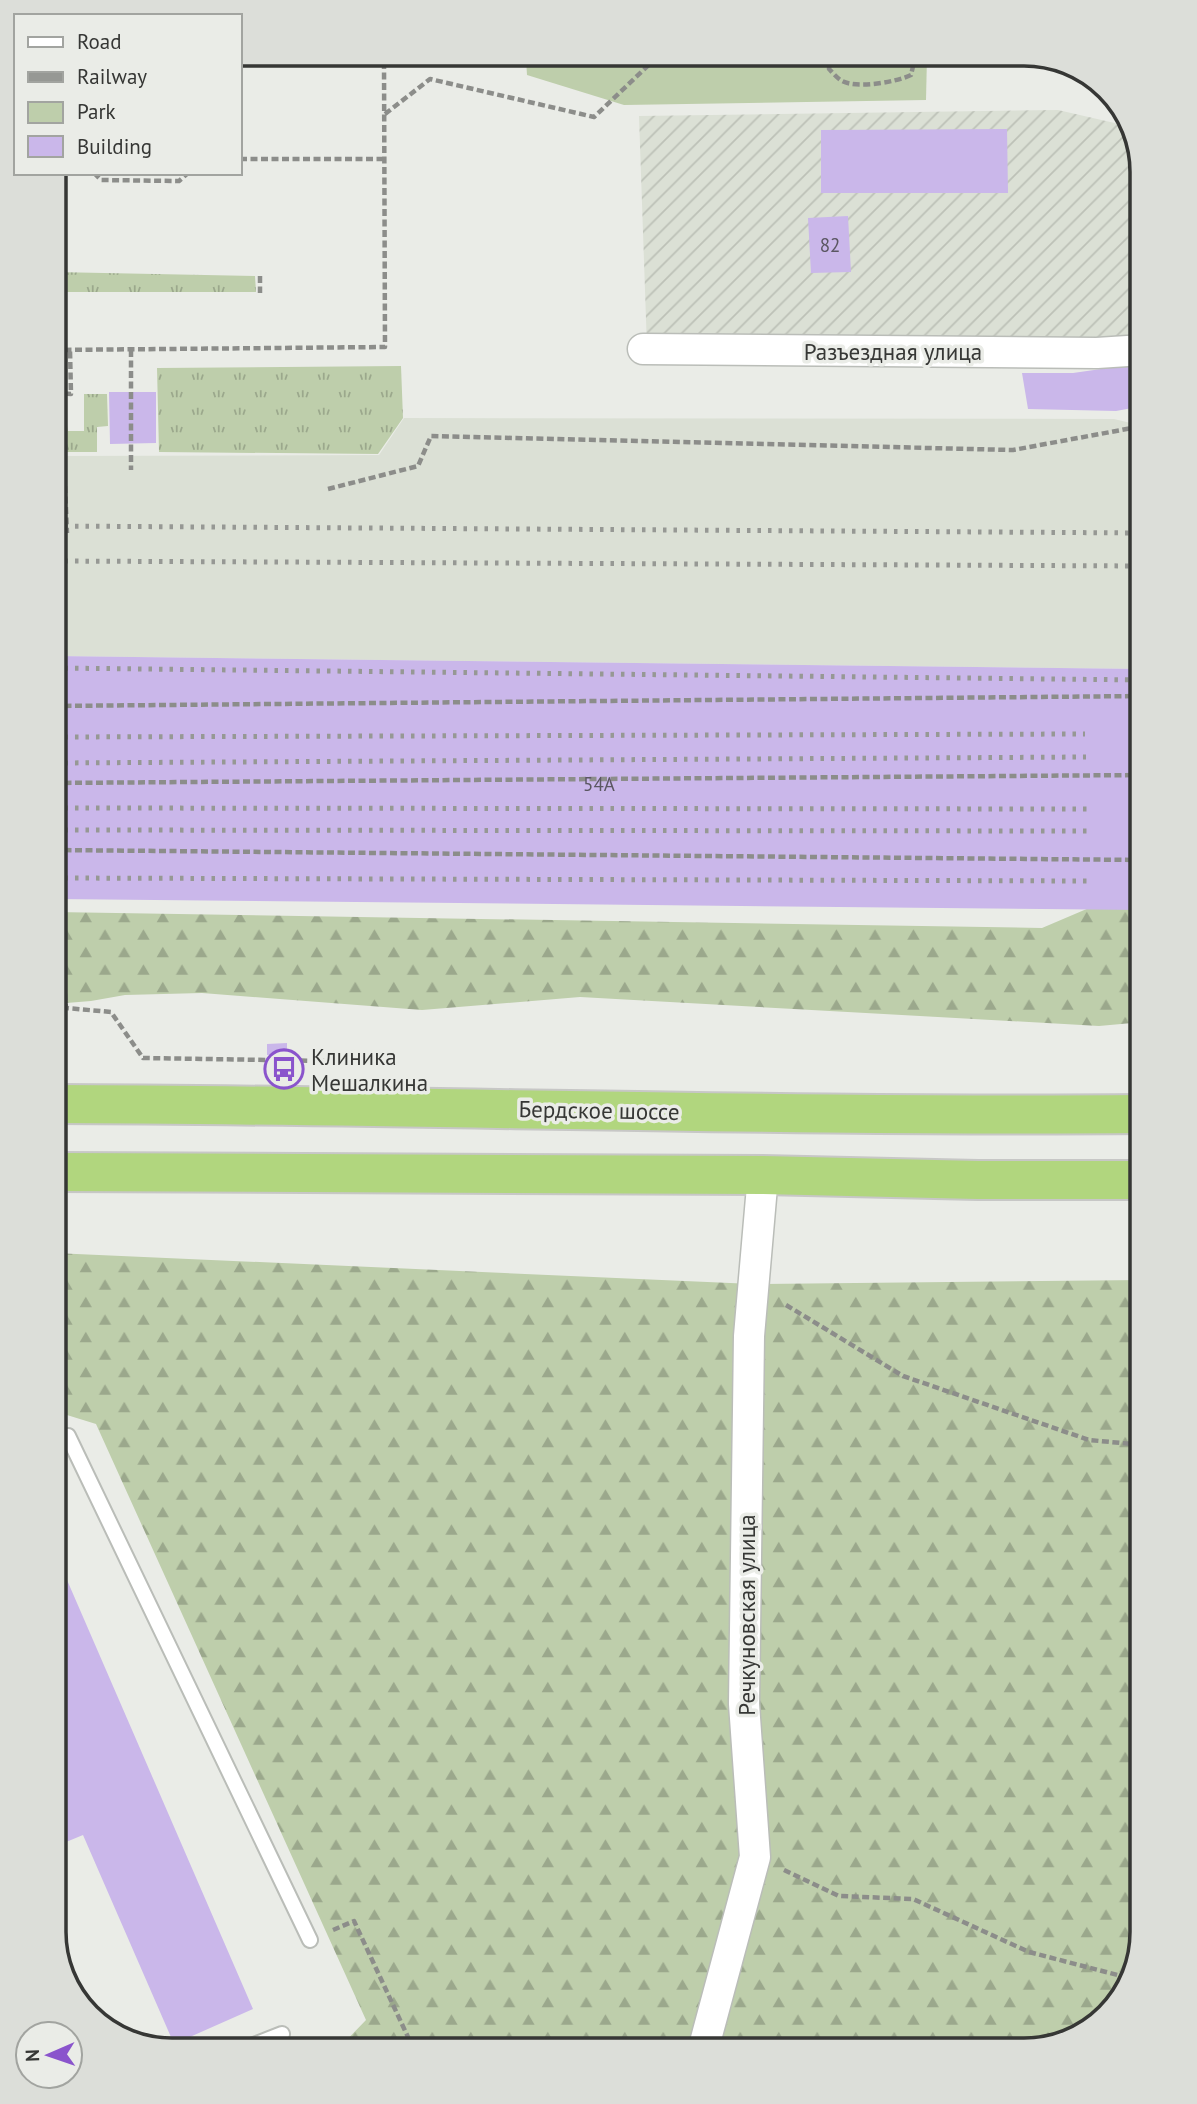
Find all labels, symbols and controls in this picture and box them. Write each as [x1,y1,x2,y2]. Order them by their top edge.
legend [14,14,242,175]
text: Road [77,28,121,55]
text: Railway [77,63,147,90]
text: Park [77,98,116,125]
text: Building [77,133,152,160]
house number: 82 [820,233,840,257]
street label: Разъездная улица [804,337,982,366]
house number: 54А [583,772,615,796]
place label: Клиника Мешалкина [311,1042,428,1097]
bus stop icon: Клиника Мешалкина [263,1048,305,1090]
street label: Бердское шоссе [518,1094,680,1126]
street label: Речкуновская улица [732,1514,761,1716]
north arrow [14,2020,84,2090]
text: N [20,2049,44,2062]

